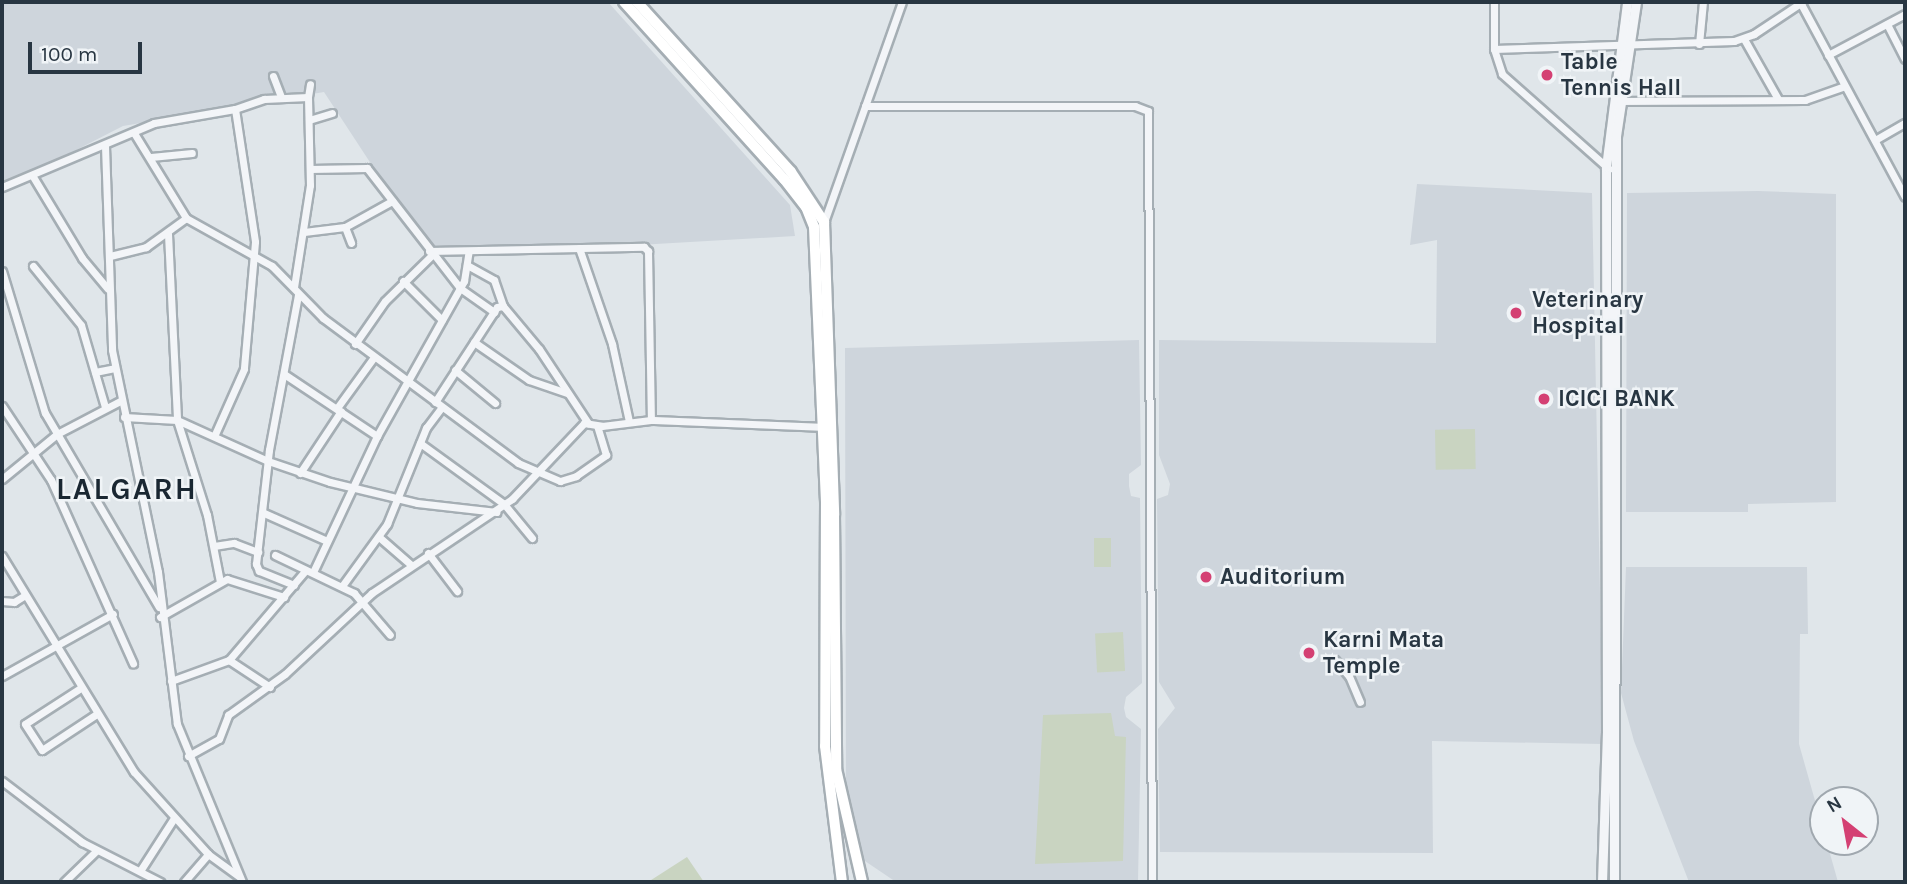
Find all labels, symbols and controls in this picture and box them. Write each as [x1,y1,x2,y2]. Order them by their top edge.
scale bar [32,28,145,72]
text: 100 m [41,42,98,66]
place label: Table Tennis Hall [1561,48,1681,102]
marker: Table Tennis Hall [1539,67,1555,83]
place label: Veterinary Hospital [1532,286,1643,340]
marker: Veterinary Hospital [1506,303,1526,323]
place label: ICICI BANK [1558,385,1675,413]
marker: ICICI BANK [1536,391,1552,407]
district label: LALGARH [57,471,197,507]
place label: Auditorium [1220,563,1345,591]
marker: Auditorium [1198,569,1214,585]
place label: Karni Mata Temple [1323,626,1444,680]
marker: Karni Mata Temple [1301,645,1317,661]
north arrow [1809,786,1879,856]
text: N [1823,792,1846,818]

